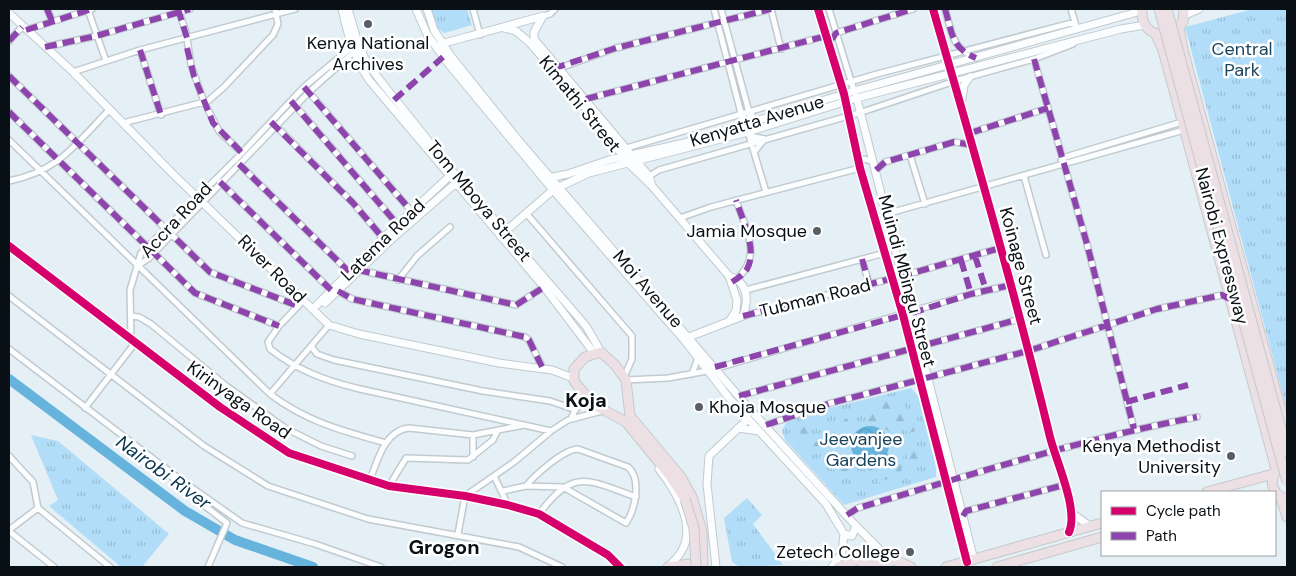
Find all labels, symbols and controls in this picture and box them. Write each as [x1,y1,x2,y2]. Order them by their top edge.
marker: Kenya National Archives [362,18,374,30]
place label: Kenya National Archives [307,31,429,76]
park label: Central Park [1212,37,1272,82]
street label: Kimathi Street [534,51,626,157]
street label: Kenyatta Avenue [687,89,827,153]
street label: Tom Mboya Street [421,135,537,267]
street label: Nairobi Expressway [1190,165,1254,327]
street label: Accra Road [135,177,217,263]
street label: Muindi Mbingu Street [872,192,942,370]
street label: Latema Road [336,194,430,286]
street label: Koinage Street [994,205,1048,327]
place label: Jamia Mosque [687,219,807,243]
marker: Jamia Mosque [811,225,823,237]
street label: River Road [233,230,311,308]
street label: Moi Avenue [607,245,689,333]
street label: Tubman Road [757,273,873,323]
street label: Kirinyaga Road [182,355,296,445]
district label: Koja [565,387,607,413]
place label: Khoja Mosque [709,395,826,419]
marker: Khoja Mosque [693,401,705,413]
park label: Jeevanjee Gardens [819,427,903,472]
water label: Nairobi River [111,429,217,516]
place label: Kenya Methodist University [1082,434,1221,479]
marker: Kenya Methodist University [1225,450,1237,462]
legend [1101,491,1276,556]
text: Cycle path [1146,501,1221,521]
text: Path [1146,526,1177,546]
district label: Grogon [408,534,480,560]
place label: Zetech College [776,540,900,564]
marker: Zetech College [904,546,916,558]

